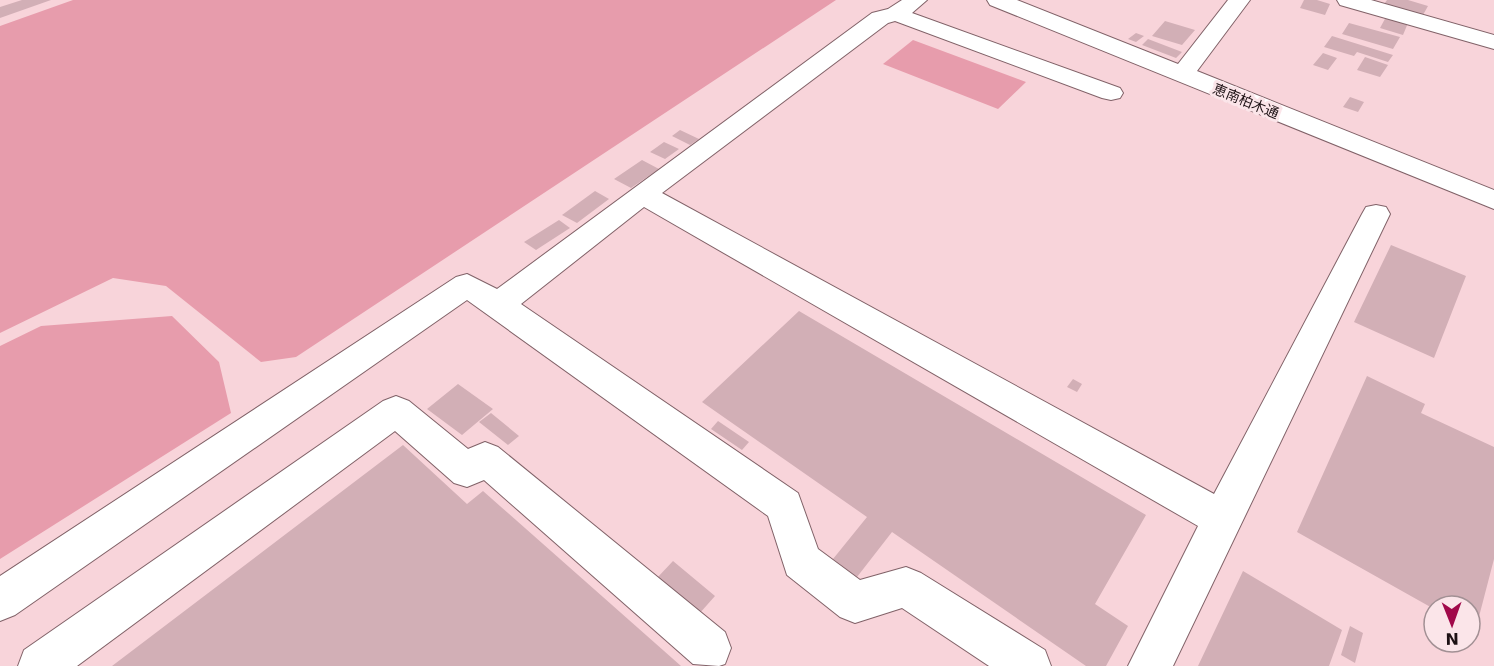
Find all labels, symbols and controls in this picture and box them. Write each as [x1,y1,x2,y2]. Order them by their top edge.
street label: 恵南柏木通 [1211,80,1281,122]
north arrow [1422,594,1482,654]
text: N [1445,629,1459,648]

